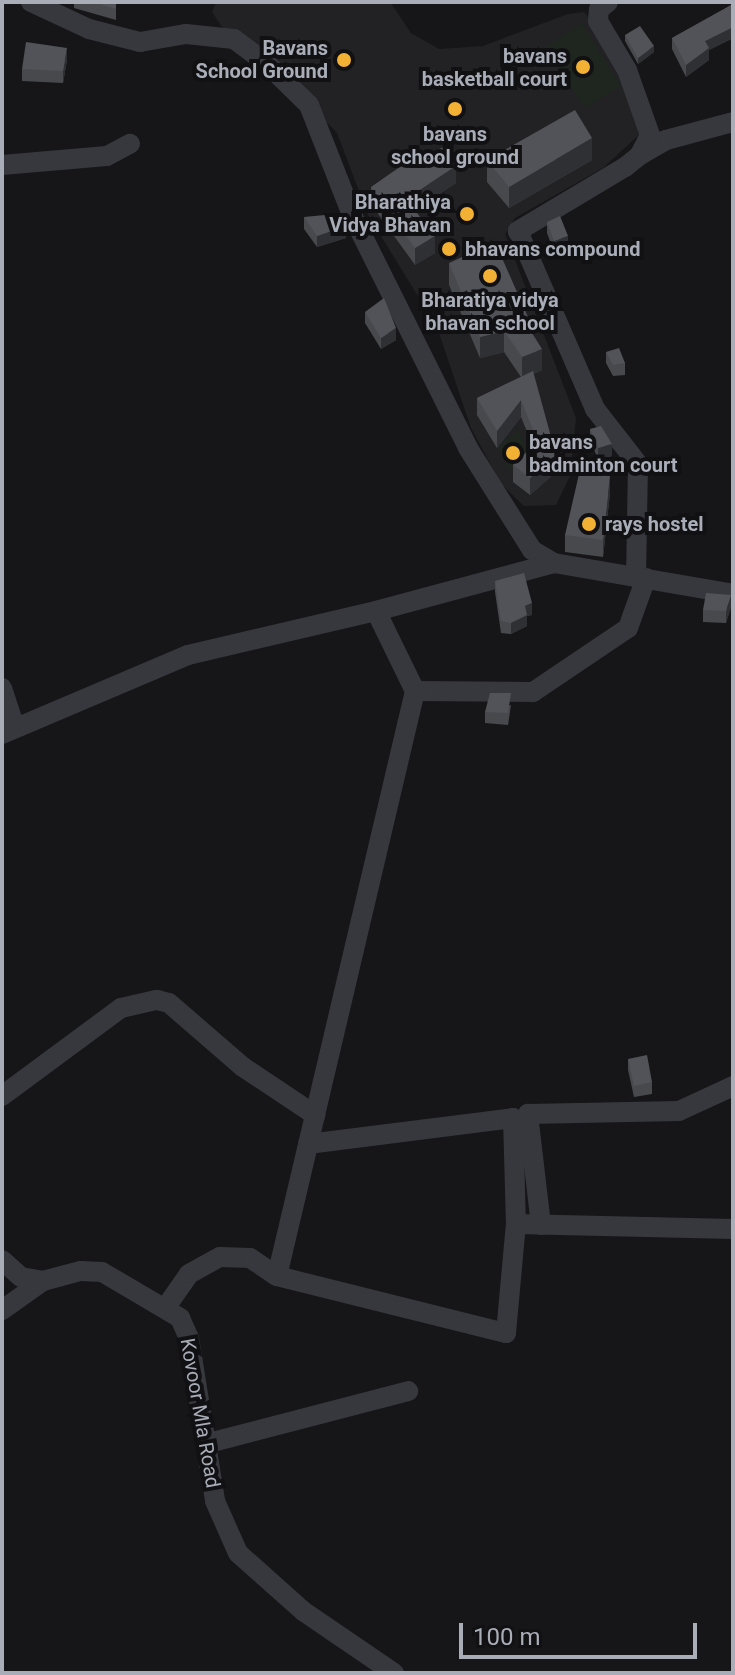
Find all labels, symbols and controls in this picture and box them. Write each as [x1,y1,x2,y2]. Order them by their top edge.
place label: Bavans School Ground [196,36,328,83]
place label: bavans basketball court [422,44,567,91]
marker: Bavans School Ground [335,51,353,69]
marker: bavans basketball court [574,58,592,76]
marker: bavans school ground [446,100,464,118]
place label: bavans school ground [391,122,519,169]
place label: Bharathiya Vidya Bhavan [329,190,451,237]
marker: Bharathiya Vidya Bhavan [458,205,476,223]
place label: bhavans compound [465,237,640,261]
marker: bhavans compound [440,240,458,258]
marker: Bharatiya vidya bhavan school [481,267,499,285]
place label: Bharatiya vidya bhavan school [421,288,559,335]
place label: bavans badminton court [529,430,678,477]
marker: bavans badminton court [504,444,522,462]
place label: rays hostel [605,512,703,536]
marker: rays hostel [580,515,598,533]
street label: Kovoor Mla Road [175,1336,225,1490]
scale bar [463,1607,701,1657]
text: 100 m [473,1623,540,1651]

